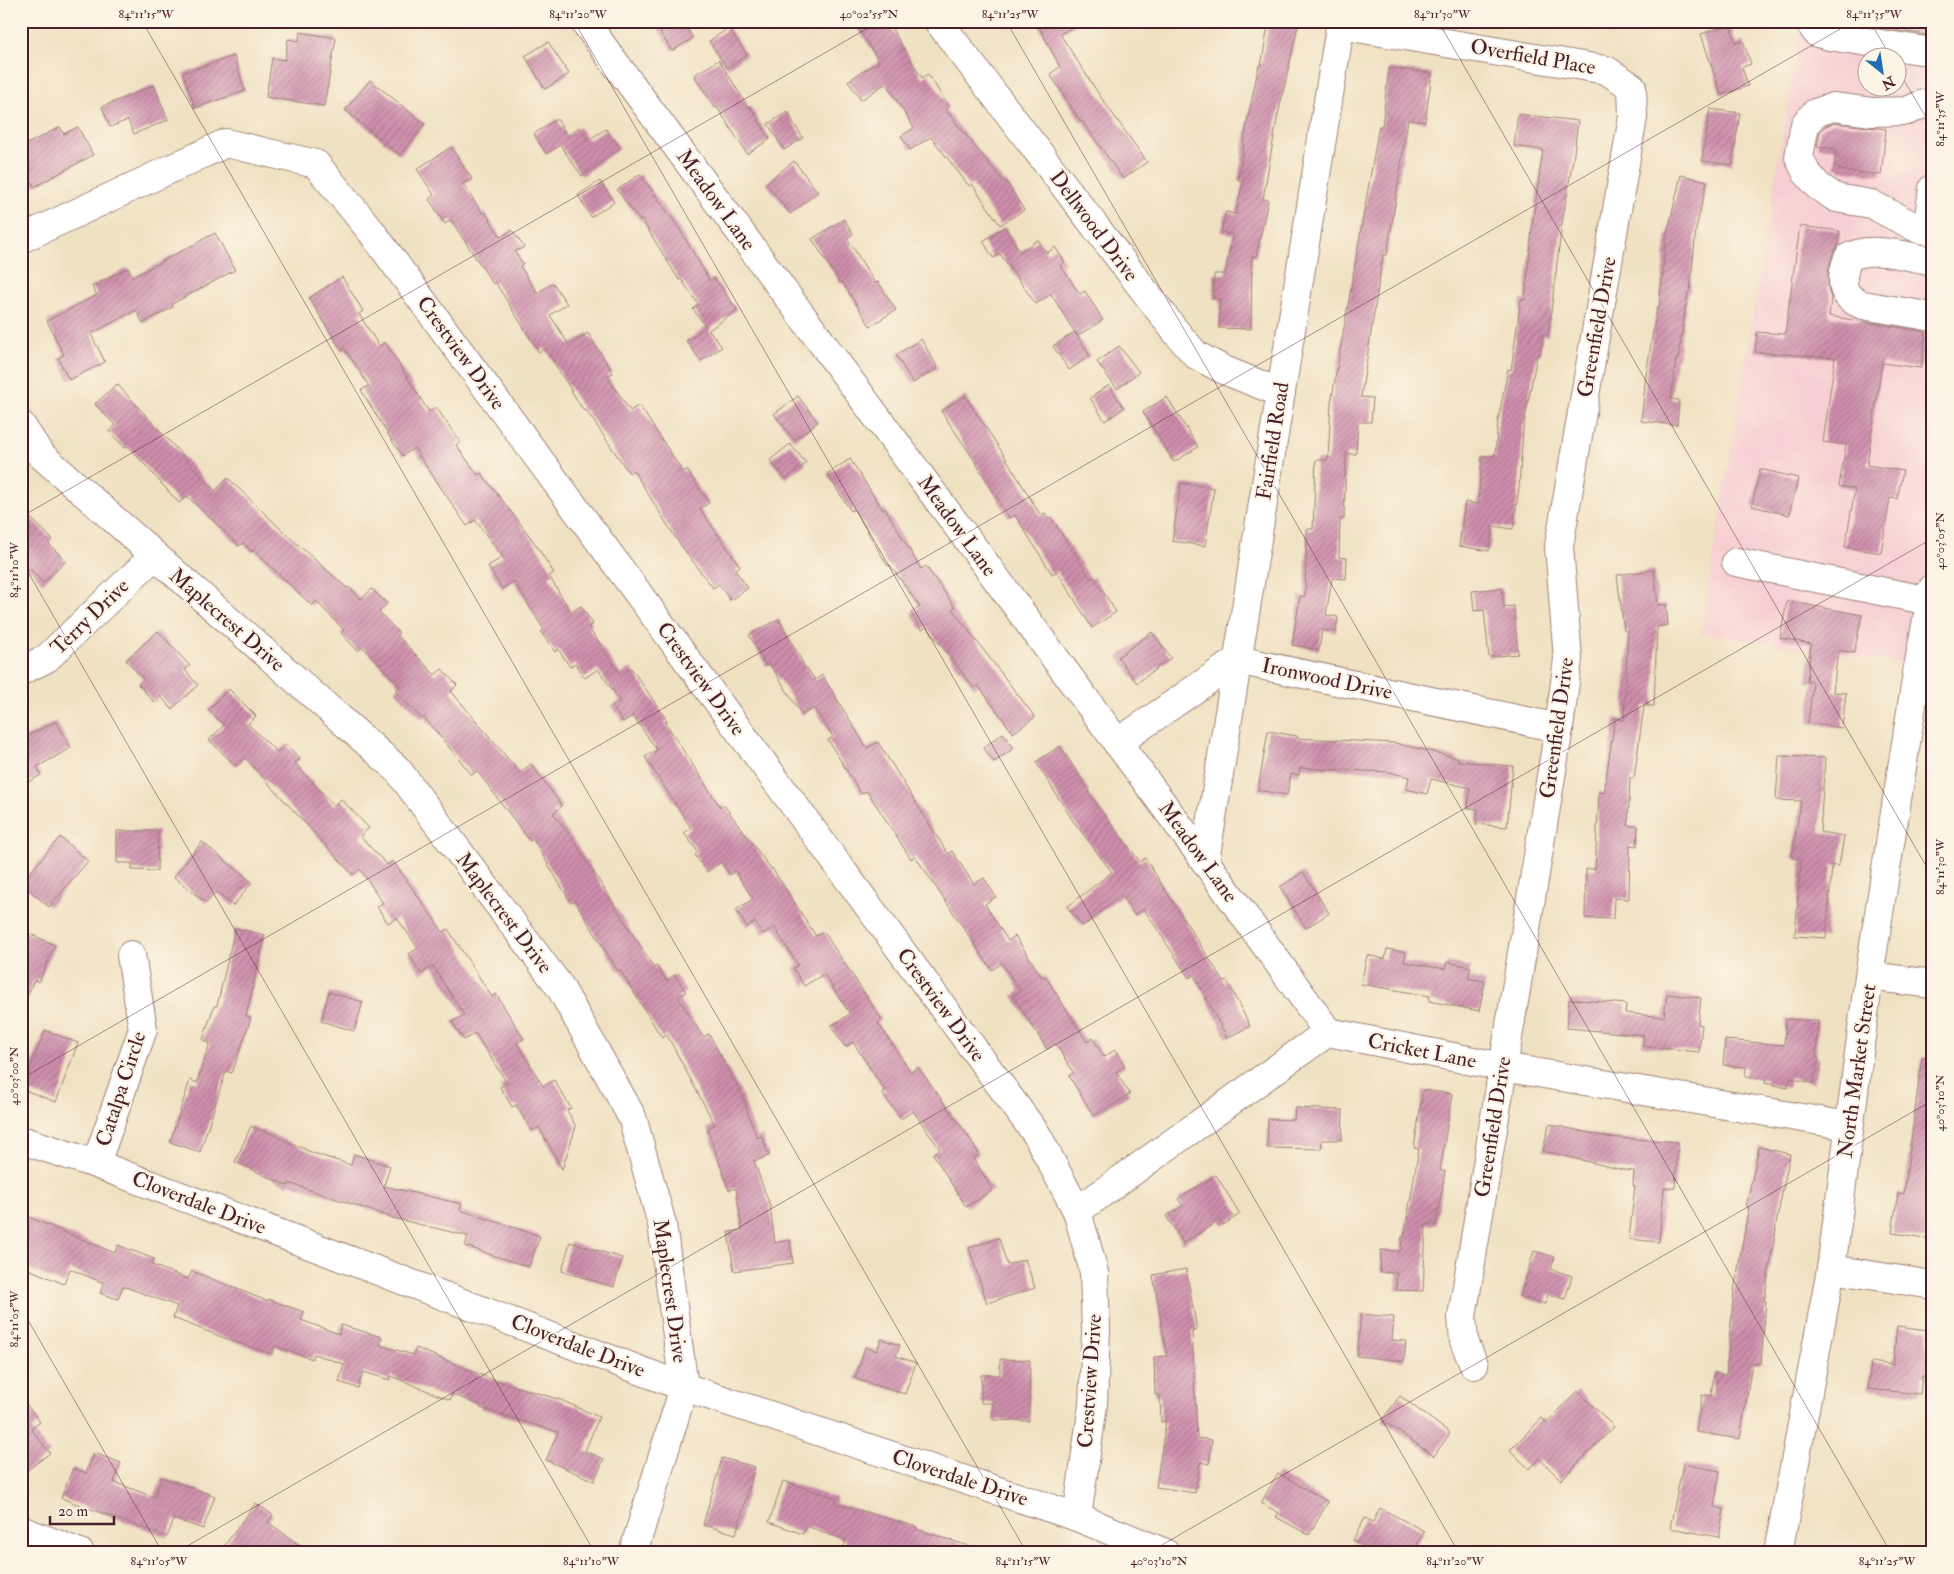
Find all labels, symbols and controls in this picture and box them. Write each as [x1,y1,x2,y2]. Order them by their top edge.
text: 84°11'15"W [119,7,174,22]
text: 84°11'20"W [549,7,608,22]
text: 40°02'55"N [840,7,899,22]
text: 84°11'25"W [982,7,1039,22]
text: 84°11'30"W [1414,7,1471,22]
text: 84°11'35"W [1846,7,1902,22]
street label: Overfield Place [1468,33,1598,81]
north arrow [1856,48,1906,98]
text: N [1878,72,1899,94]
text: 84°11'35"W [1933,91,1948,147]
street label: Meadow Lane [670,144,762,256]
street label: Dellwood Drive [1043,165,1145,287]
street label: Greenfield Drive [1571,254,1623,399]
street label: Crestview Drive [411,291,512,416]
street label: Fairfield Road [1250,380,1296,502]
street label: Meadow Lane [911,470,1003,582]
text: 40°03'05"N [1933,512,1948,570]
text: 84°11'10"W [7,541,22,598]
street label: Maplecrest Drive [163,562,291,678]
street label: Terry Drive [45,573,135,661]
street label: Crestview Drive [651,617,752,742]
street label: Ironwood Drive [1259,652,1395,706]
street label: Greenfield Drive [1534,655,1580,800]
street label: Meadow Lane [1152,796,1244,908]
text: 84°11'30"W [1933,838,1948,895]
street label: Maplecrest Drive [450,847,559,979]
street label: Crestview Drive [891,943,992,1068]
street label: North Market Street [1831,982,1883,1160]
street label: Cricket Lane [1365,1027,1479,1075]
street label: Catalpa Circle [90,1028,152,1150]
text: 40°03'00"N [7,1046,22,1105]
street label: Greenfield Drive [1469,1054,1517,1199]
text: 40°03'10"N [1933,1074,1948,1132]
street label: Cloverdale Drive [128,1165,270,1241]
street label: Maplecrest Drive [647,1217,693,1365]
text: 84°11'05"W [7,1290,22,1347]
street label: Cloverdale Drive [507,1308,649,1384]
street label: Crestview Drive [1072,1313,1108,1449]
street label: Cloverdale Drive [889,1443,1032,1513]
scale bar [50,1494,114,1526]
text: 20 m [58,1502,88,1521]
text: 84°11'05"W [131,1554,188,1569]
text: 84°11'10"W [563,1554,620,1569]
text: 84°11'15"W [996,1554,1051,1569]
text: 40°03'10"N [1130,1554,1188,1569]
text: 84°11'20"W [1426,1554,1485,1569]
text: 84°11'25"W [1859,1554,1916,1569]

